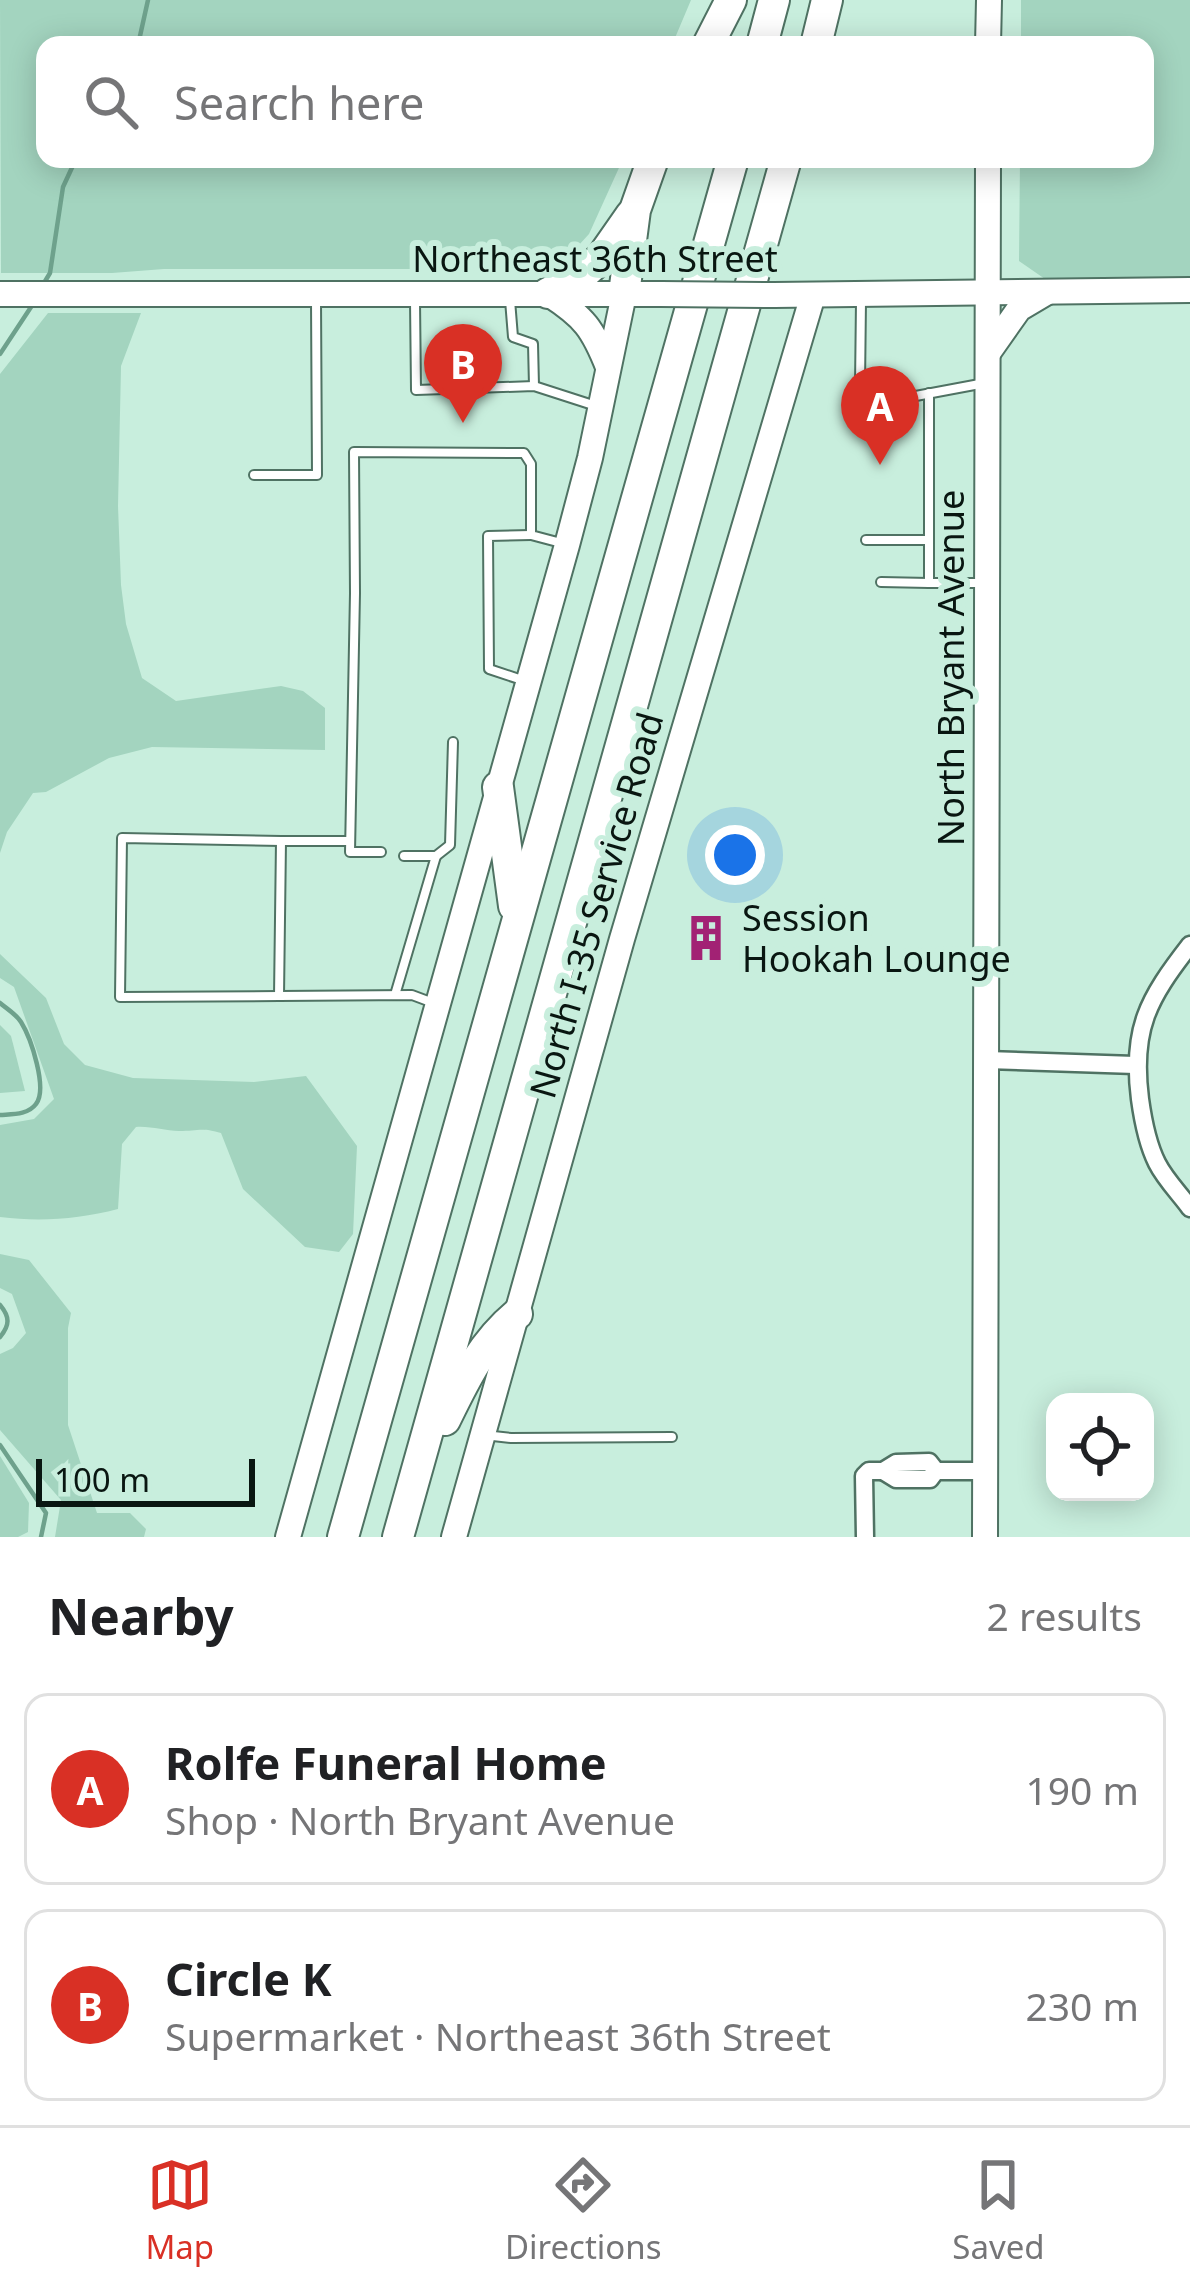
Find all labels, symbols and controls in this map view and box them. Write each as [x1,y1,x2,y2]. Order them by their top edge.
search box [36,36,1154,168]
icon: search [78,69,144,135]
text: Search here [174,72,424,133]
street label: Northeast 36th Street [412,234,778,283]
pin: B [424,324,502,423]
pin: A [841,366,919,465]
street label: North Bryant Avenue [926,490,975,846]
street label: North I-35 Service Road [517,707,675,1103]
your location [705,825,765,885]
place label: Session Hookah Lounge [742,893,1011,983]
building icon: Session Hookah Lounge [681,913,731,963]
map controls [1046,1393,1154,1501]
button: locate [1046,1393,1154,1501]
scale bar [36,1453,255,1506]
text: 100 m [54,1457,150,1502]
text: Nearby [48,1580,234,1650]
text: 2 results [987,1589,1142,1642]
text: Rolfe Funeral Home [165,1732,607,1793]
text: A [77,1763,104,1816]
text: 190 m [1025,1763,1139,1816]
text: Shop · North Bryant Avenue [165,1793,675,1846]
text: Circle K [165,1948,332,2009]
text: B [77,1979,103,2032]
text: 230 m [1025,1979,1139,2032]
text: Supermarket · Northeast 36th Street [165,2009,831,2062]
tab: Map [145,2152,214,2269]
tab: Directions [505,2152,662,2269]
tab: Saved [952,2152,1045,2269]

